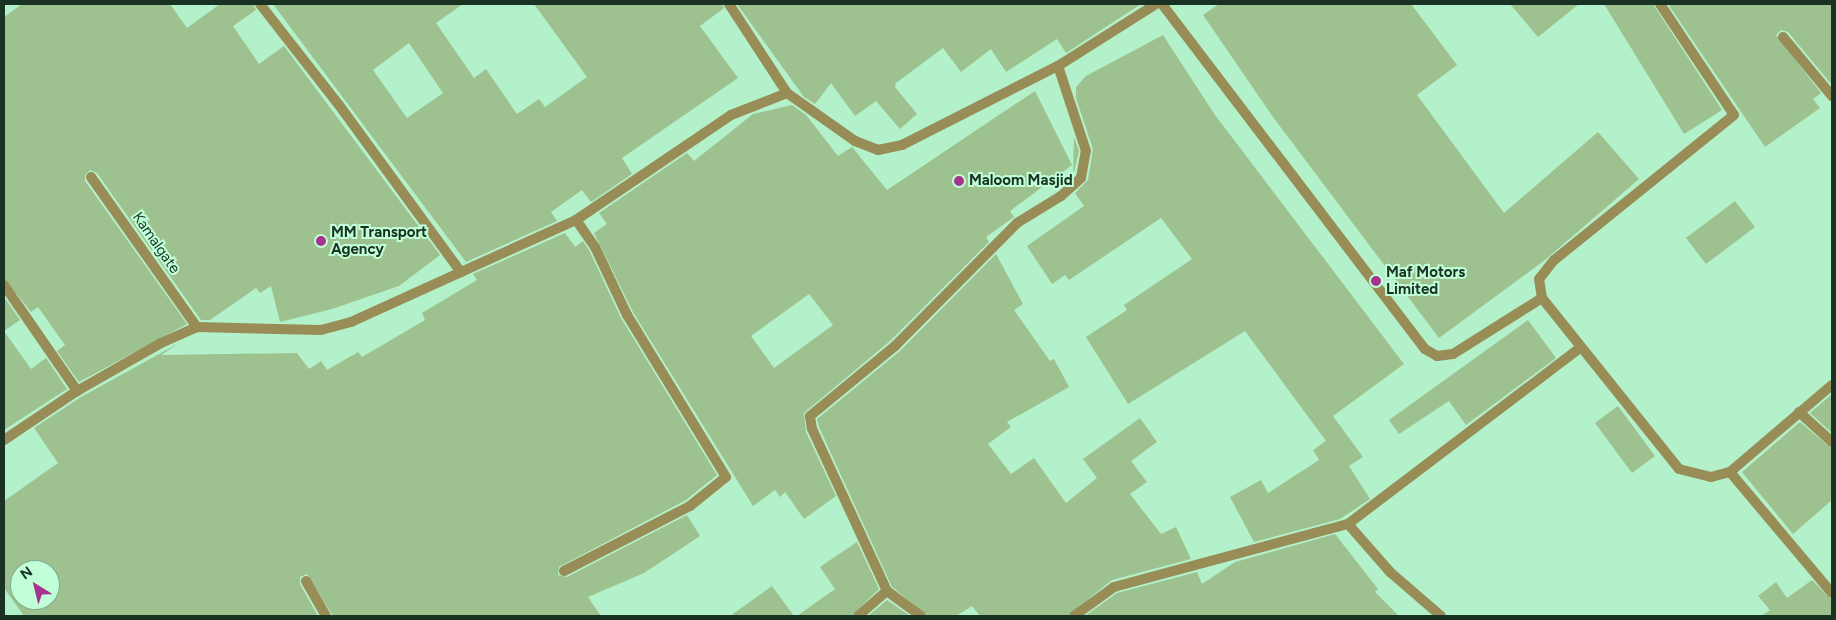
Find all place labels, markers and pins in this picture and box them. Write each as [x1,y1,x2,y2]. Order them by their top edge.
place label: Maloom Masjid [969,172,1073,190]
marker: Maloom Masjid [953,175,965,187]
place label: MM Transport Agency [331,223,427,258]
marker: MM Transport Agency [315,235,327,247]
place label: Maf Motors Limited [1386,263,1465,298]
marker: Maf Motors Limited [1370,275,1382,287]

